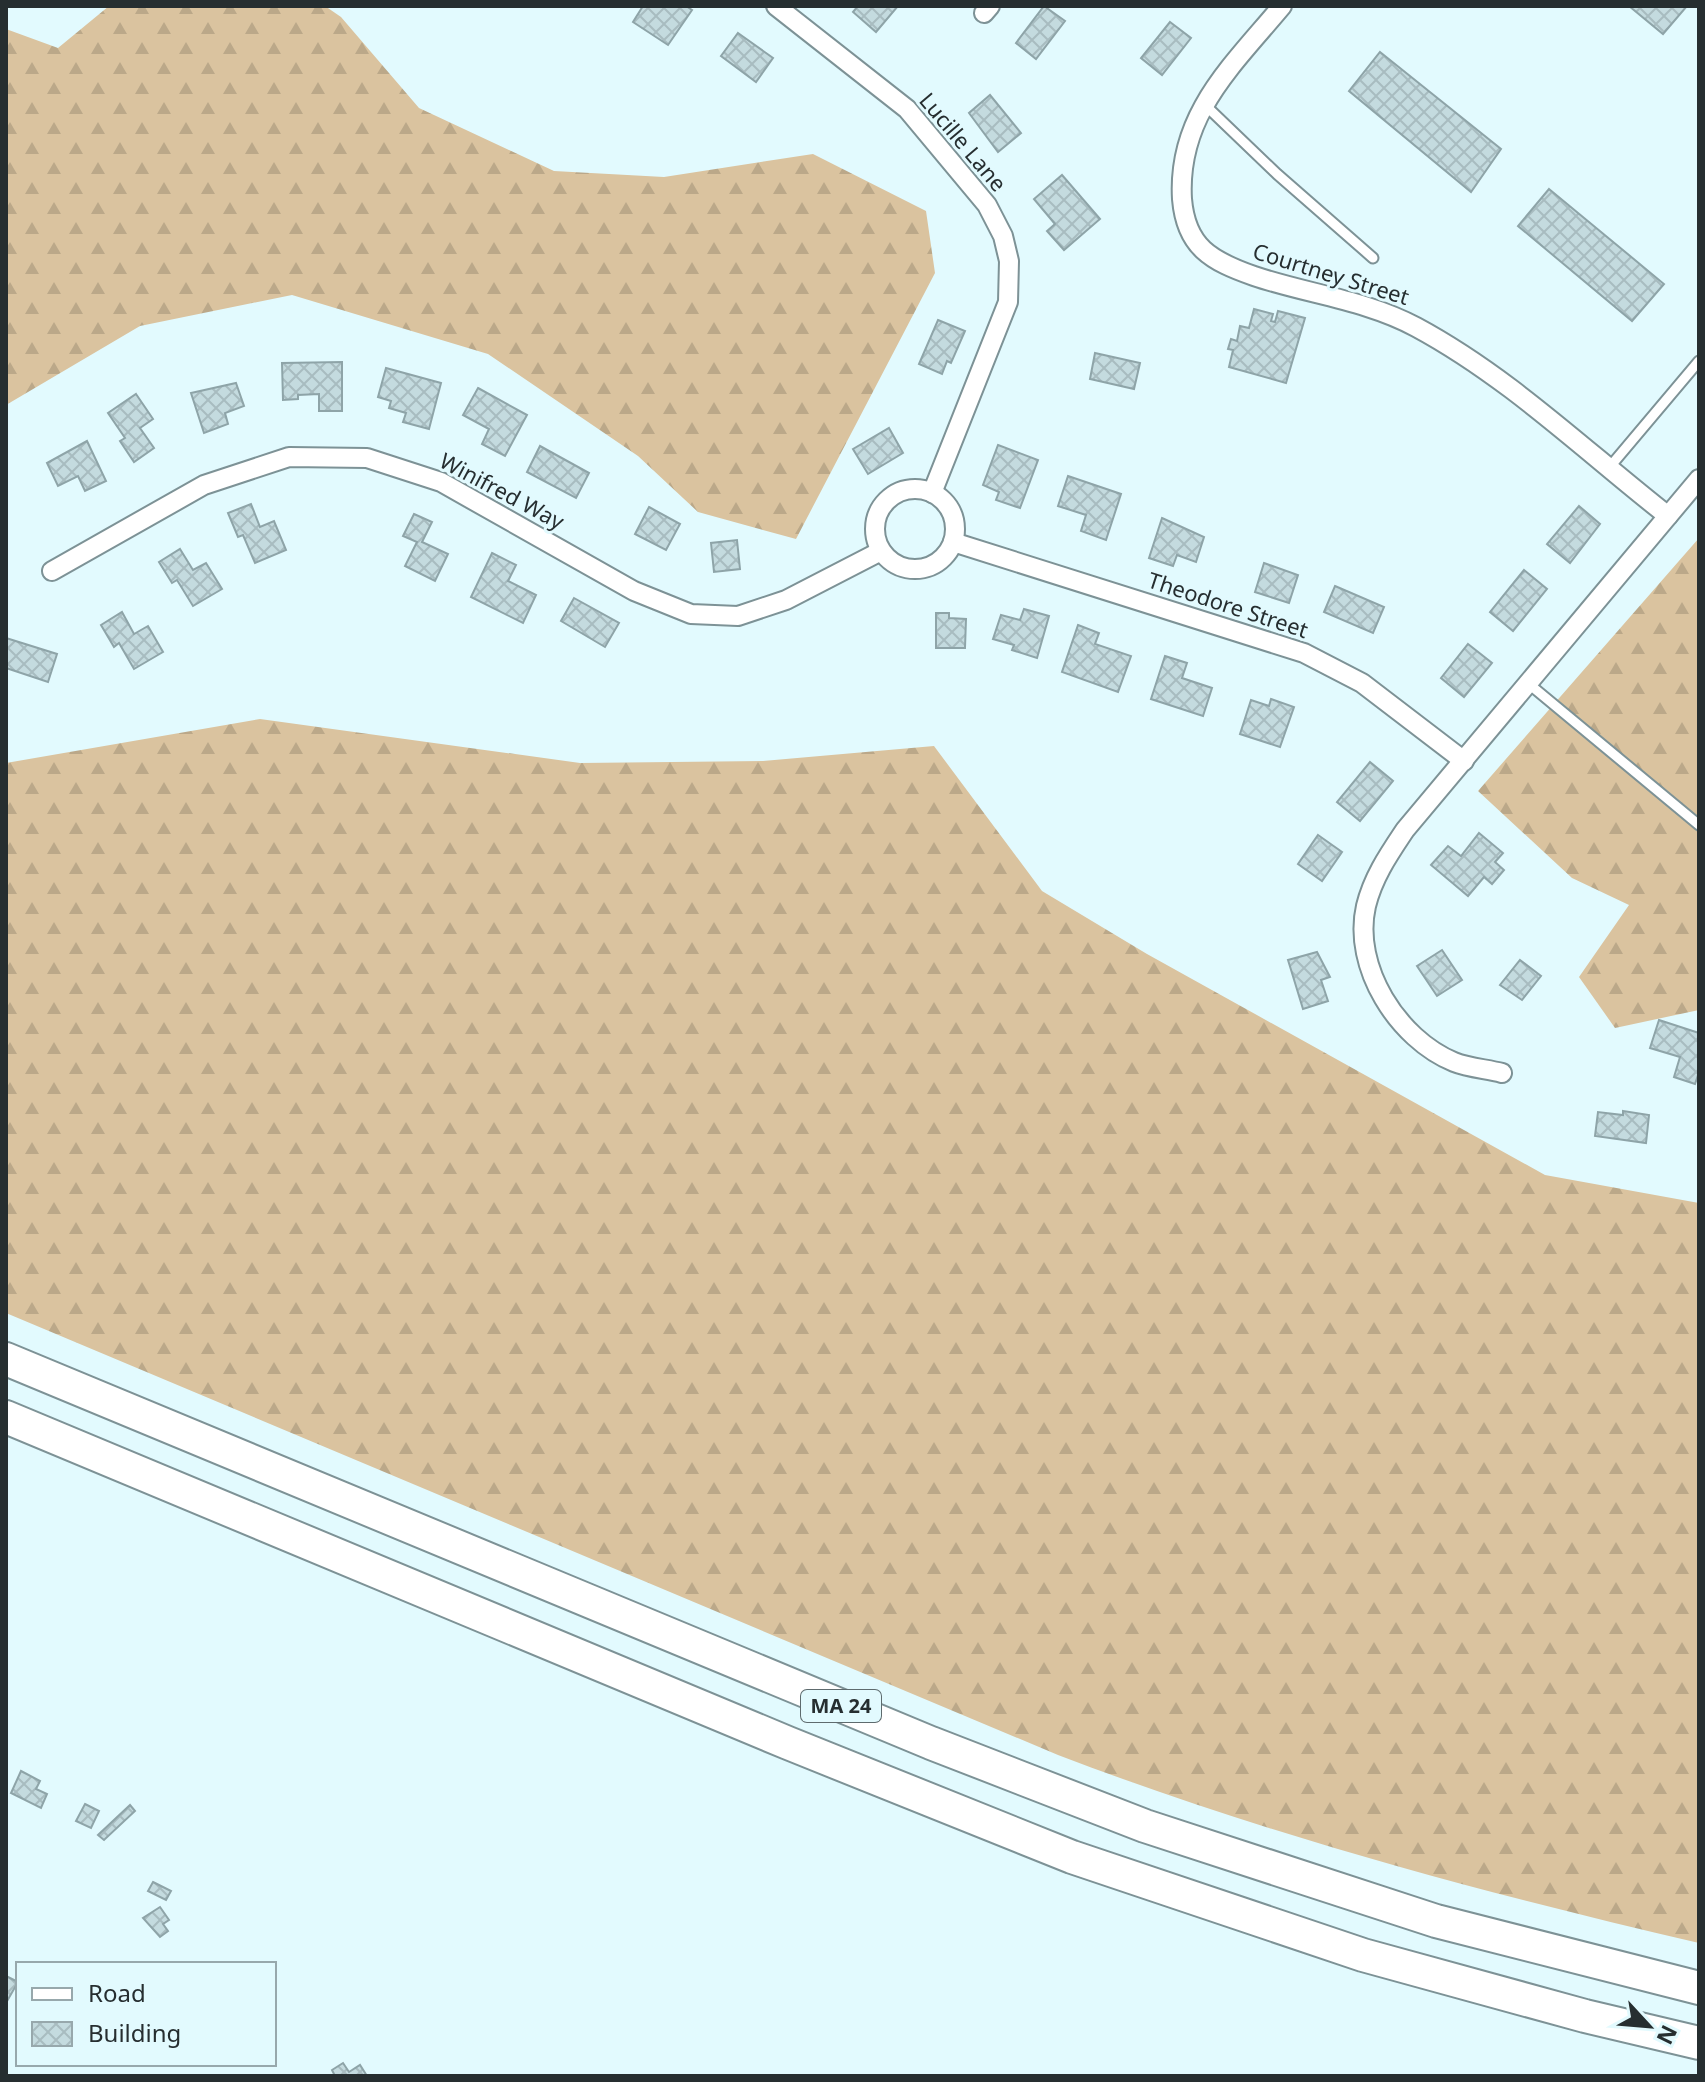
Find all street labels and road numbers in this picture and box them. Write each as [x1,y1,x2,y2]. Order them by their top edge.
street label: Lucille Lane [913,85,1014,197]
street label: Courtney Street [1250,235,1413,311]
street label: Winifred Way [435,445,571,536]
street label: Theodore Street [1144,564,1312,644]
road number: MA 24 [801,1690,881,1722]

